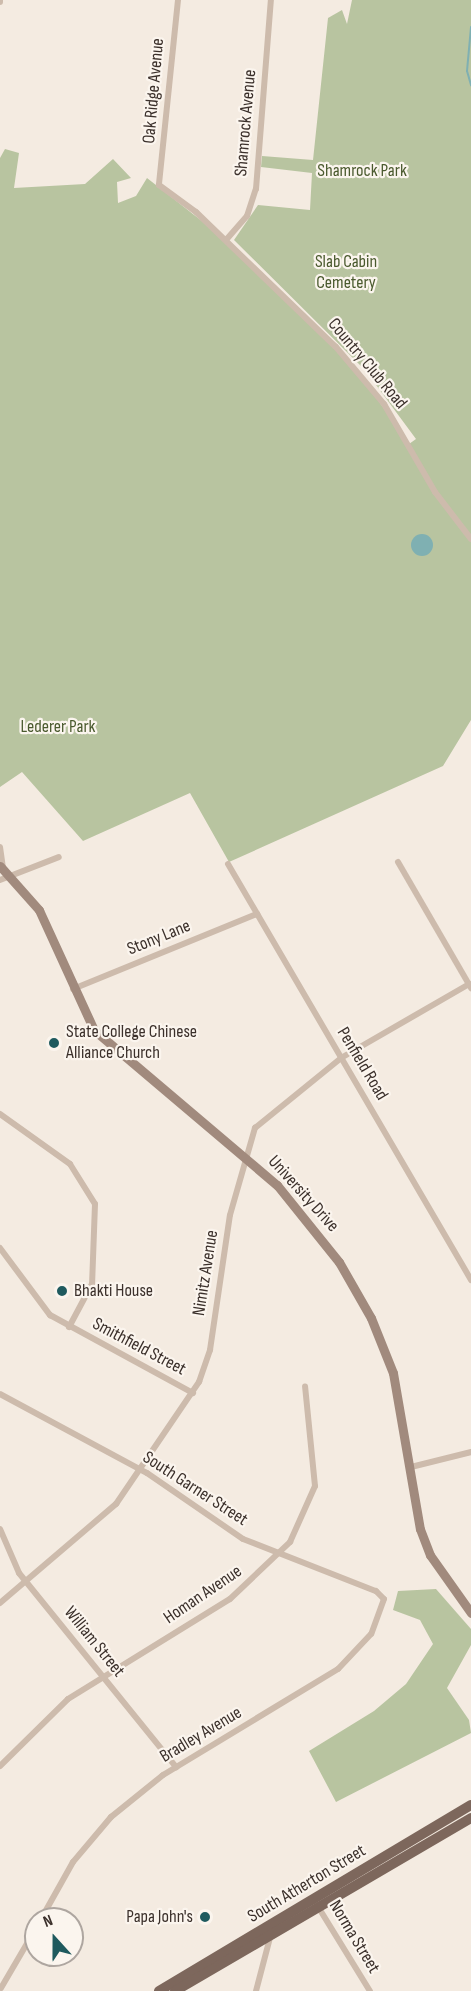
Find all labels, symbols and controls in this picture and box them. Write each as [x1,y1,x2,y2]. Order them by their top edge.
street label: Oak Ridge Avenue [139,37,169,145]
street label: Shamrock Avenue [231,69,261,177]
park label: Shamrock Park [317,160,407,182]
park label: Slab Cabin Cemetery [315,252,377,294]
street label: Country Club Road [323,314,411,414]
park label: Lederer Park [21,716,95,738]
street label: Stony Lane [124,916,194,960]
place label: State College Chinese Alliance Church [66,1022,197,1064]
street label: Penfield Road [332,1024,392,1104]
marker: State College Chinese Alliance Church [47,1036,61,1050]
street label: University Drive [263,1151,343,1237]
street label: Nimitz Avenue [189,1229,223,1317]
place label: Bhakti House [74,1280,153,1302]
marker: Bhakti House [55,1284,69,1298]
street label: Smithfield Street [89,1313,189,1381]
street label: South Garner Street [139,1447,251,1531]
street label: Homan Avenue [160,1561,246,1629]
street label: William Street [59,1602,129,1682]
street label: Bradley Avenue [156,1702,246,1768]
street label: South Atherton Street [244,1840,370,1928]
street label: Norma Street [324,1897,384,1977]
place label: Papa John's [126,1906,193,1928]
north arrow [24,1907,84,1967]
marker: Papa John's [198,1910,212,1924]
text: N [41,1911,55,1932]

